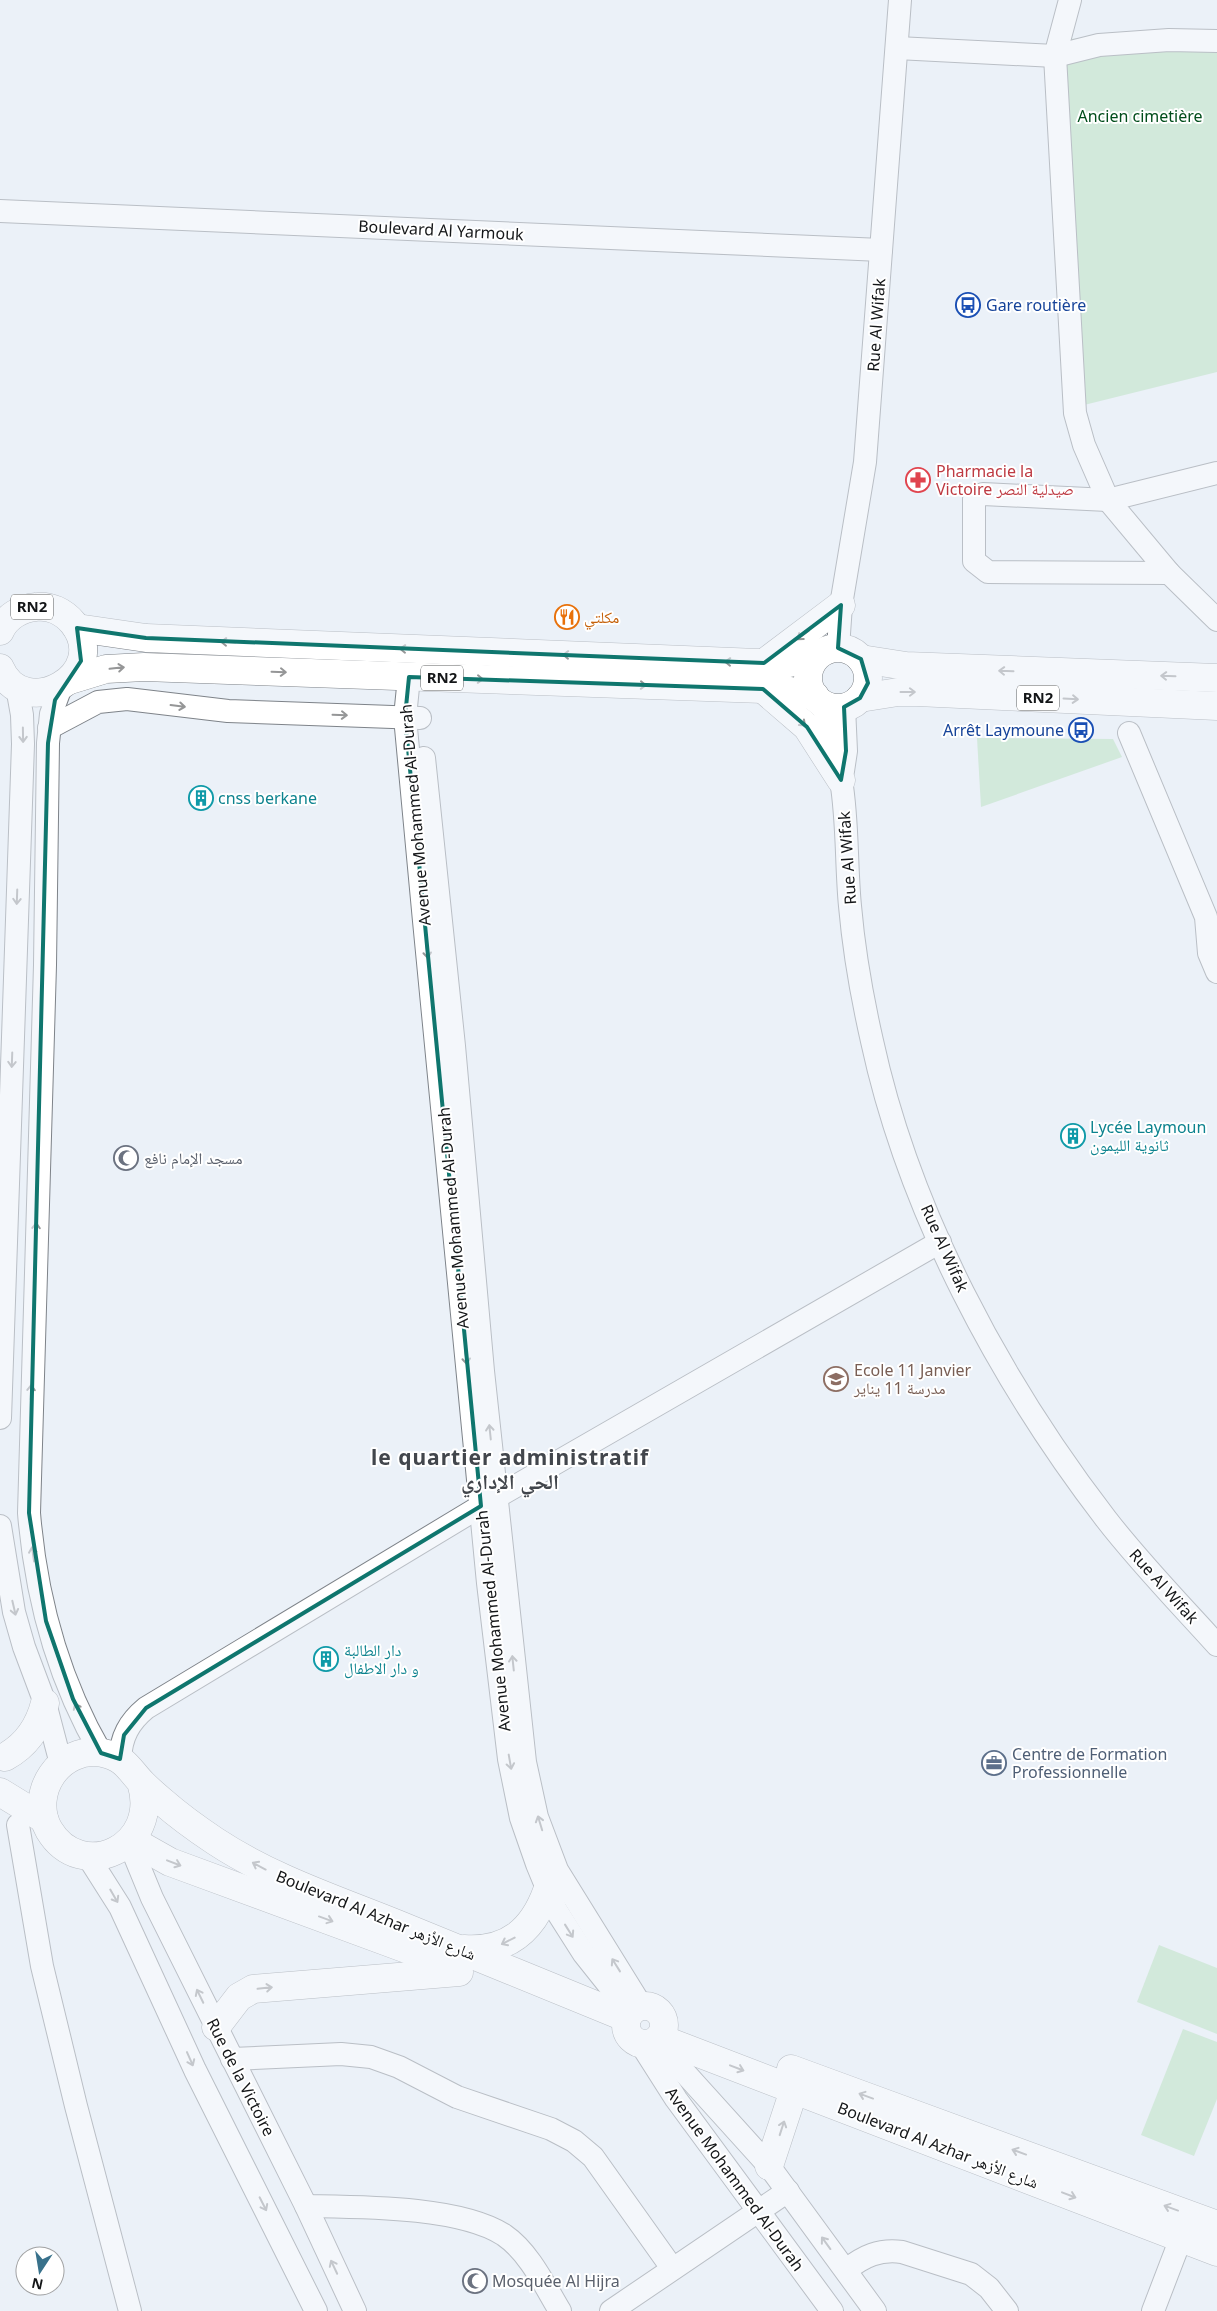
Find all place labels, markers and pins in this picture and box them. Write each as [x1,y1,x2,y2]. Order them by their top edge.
bus stop icon: Gare routière [955,292,981,318]
place label: Gare routière [986,294,1086,316]
place label: Pharmacie la Victoire صيدلية النصر [936,460,1074,500]
pharmacy icon: Pharmacie la Victoire صيدلية النصر [905,467,931,493]
restaurant icon: مكلتي [554,604,580,630]
place label: مكلتي [584,606,619,630]
bus stop icon: Arrêt Laymoune [1068,717,1094,743]
place label: Arrêt Laymoune [943,719,1064,741]
building icon: cnss berkane [188,785,214,811]
place label: cnss berkane [218,787,317,809]
place label: Lycée Laymoun ثانوية الليمون [1090,1116,1206,1156]
building icon: Lycée Laymoun ثانوية الليمون [1060,1123,1086,1149]
mosque icon: مسجد الإمام نافع [113,1145,139,1171]
place label: مسجد الإمام نافع [144,1147,243,1169]
place label: Ecole 11 Janvier مدرسة 11 يناير [853,1359,972,1399]
school or university icon: Ecole 11 Janvier مدرسة 11 يناير [823,1366,849,1392]
place label: دار الطالبة و دار الاطفال [344,1639,419,1679]
building icon: دار الطالبة و دار الاطفال [313,1646,339,1672]
place label: Centre de Formation Professionnelle [1012,1743,1167,1783]
office icon: Centre de Formation Professionnelle [981,1750,1007,1776]
mosque icon: Mosquée Al Hijra [462,2268,488,2294]
place label: Mosquée Al Hijra [492,2270,620,2292]

